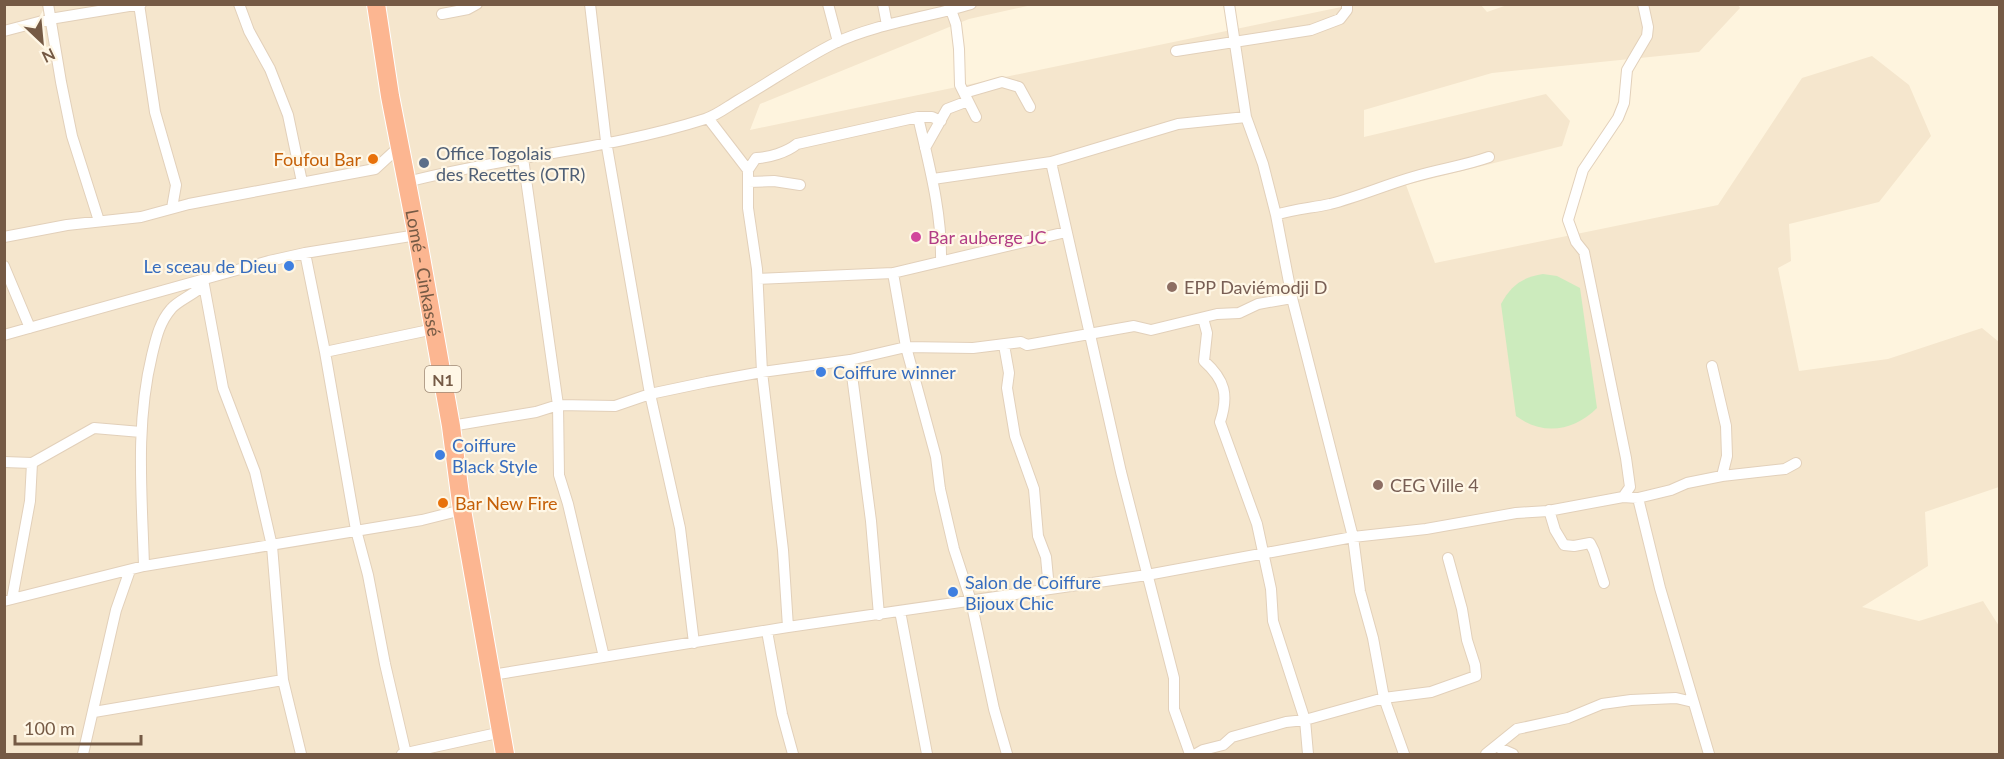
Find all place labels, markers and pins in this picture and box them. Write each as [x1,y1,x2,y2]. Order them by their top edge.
place label: Office Togolais des Recettes (OTR) [436,142,585,185]
place label: Foufou Bar [274,148,361,170]
marker: Foufou Bar [366,152,380,166]
marker: Office Togolais des Recettes (OTR) [417,156,431,170]
place label: Bar auberge JC [928,226,1047,248]
marker: Bar auberge JC [909,230,923,244]
place label: Le sceau de Dieu [143,255,277,277]
marker: Le sceau de Dieu [282,259,296,273]
place label: EPP Daviémodji D [1184,276,1327,298]
marker: EPP Daviémodji D [1165,280,1179,294]
place label: Coiffure winner [833,361,956,383]
marker: Coiffure winner [814,365,828,379]
place label: Coiffure Black Style [452,434,538,477]
marker: Coiffure Black Style [433,448,447,462]
place label: CEG Ville 4 [1390,474,1479,496]
marker: CEG Ville 4 [1371,478,1385,492]
place label: Bar New Fire [455,492,558,514]
marker: Bar New Fire [436,496,450,510]
place label: Salon de Coiffure Bijoux Chic [965,571,1101,614]
marker: Salon de Coiffure Bijoux Chic [946,585,960,599]

